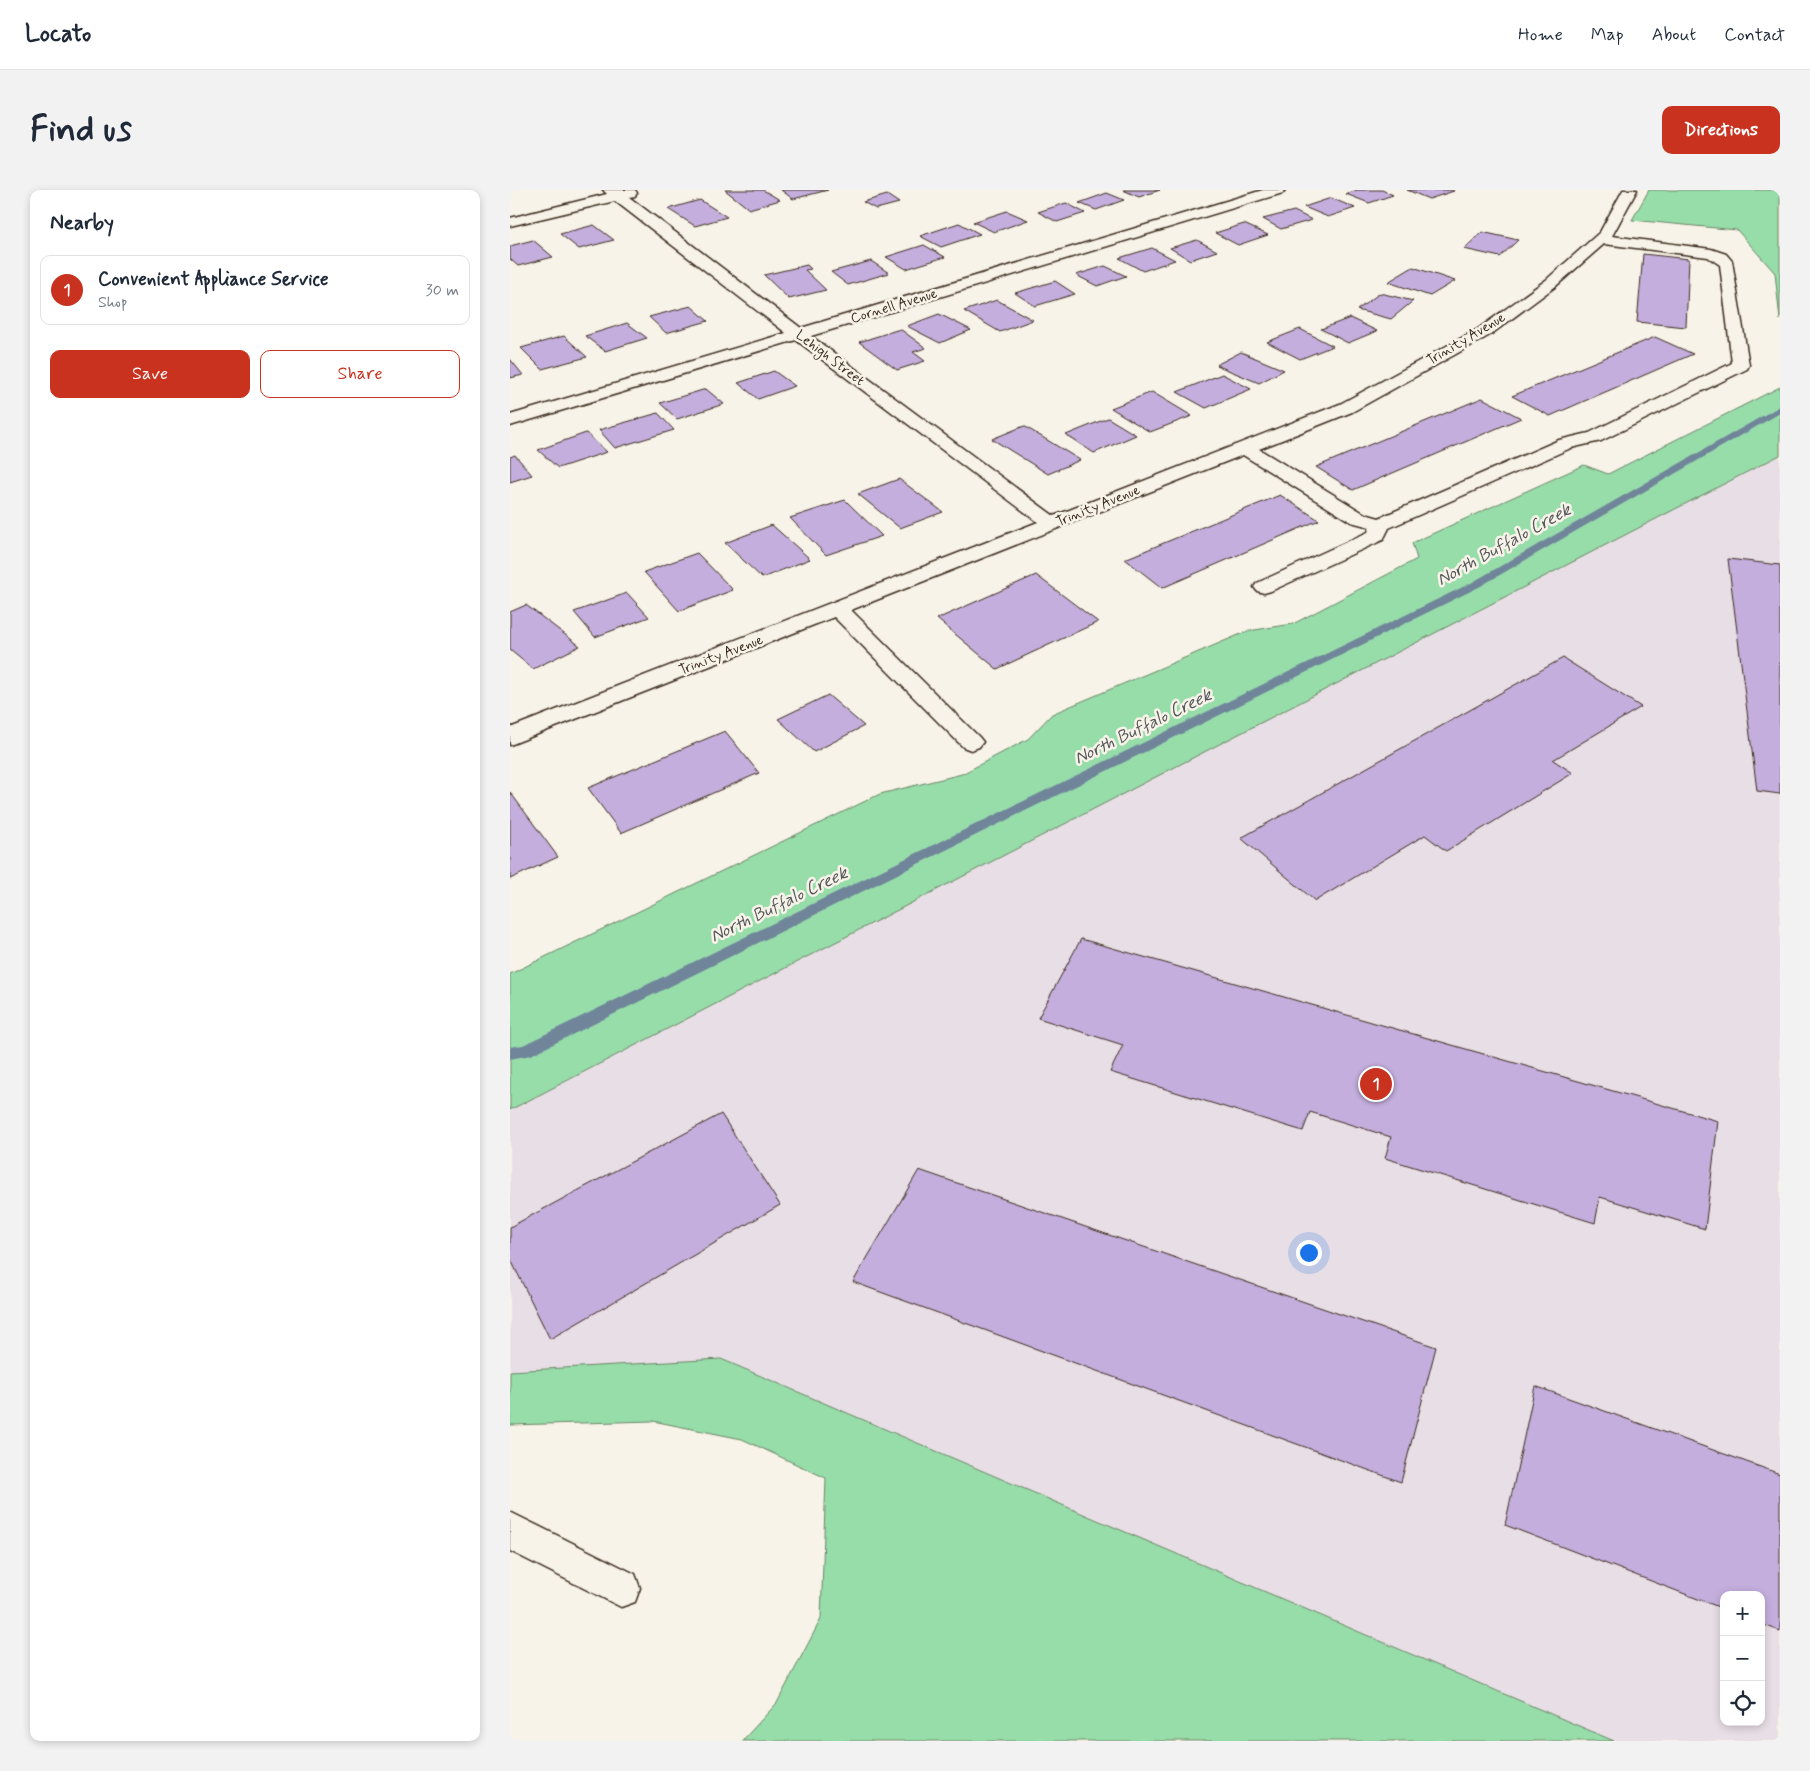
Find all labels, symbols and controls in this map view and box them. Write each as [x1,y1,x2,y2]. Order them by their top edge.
text: Locato [25,19,91,50]
text: Home [1518,23,1563,47]
text: Map [1591,23,1624,47]
text: About [1652,23,1696,47]
text: Contact [1724,23,1785,47]
button: Directions [1662,106,1780,154]
text: Find us [30,107,132,153]
text: Nearby [50,209,114,237]
text: Convenient Appliance Service [98,267,329,292]
text: 1 [63,280,71,301]
text: 30 m [426,280,459,301]
street label: Cornell Avenue [848,284,940,328]
text: Shop [98,292,127,313]
street label: Trinity Avenue [1423,308,1509,370]
street label: Lehigh Street [791,326,868,391]
button: Save [50,350,250,398]
button: Share [260,350,460,398]
street label: Trinity Avenue [1053,481,1143,531]
water label: North Buffalo Creek [1433,498,1576,592]
street label: Trinity Avenue [676,631,766,679]
water label: North Buffalo Creek [1070,683,1216,771]
water label: North Buffalo Creek [706,861,852,949]
pin: 1 [1360,1065,1392,1103]
your location [1296,1240,1322,1266]
map controls [1720,1591,1765,1726]
button: + [1720,1591,1765,1636]
button: − [1720,1636,1765,1681]
button: locate [1720,1681,1765,1726]

